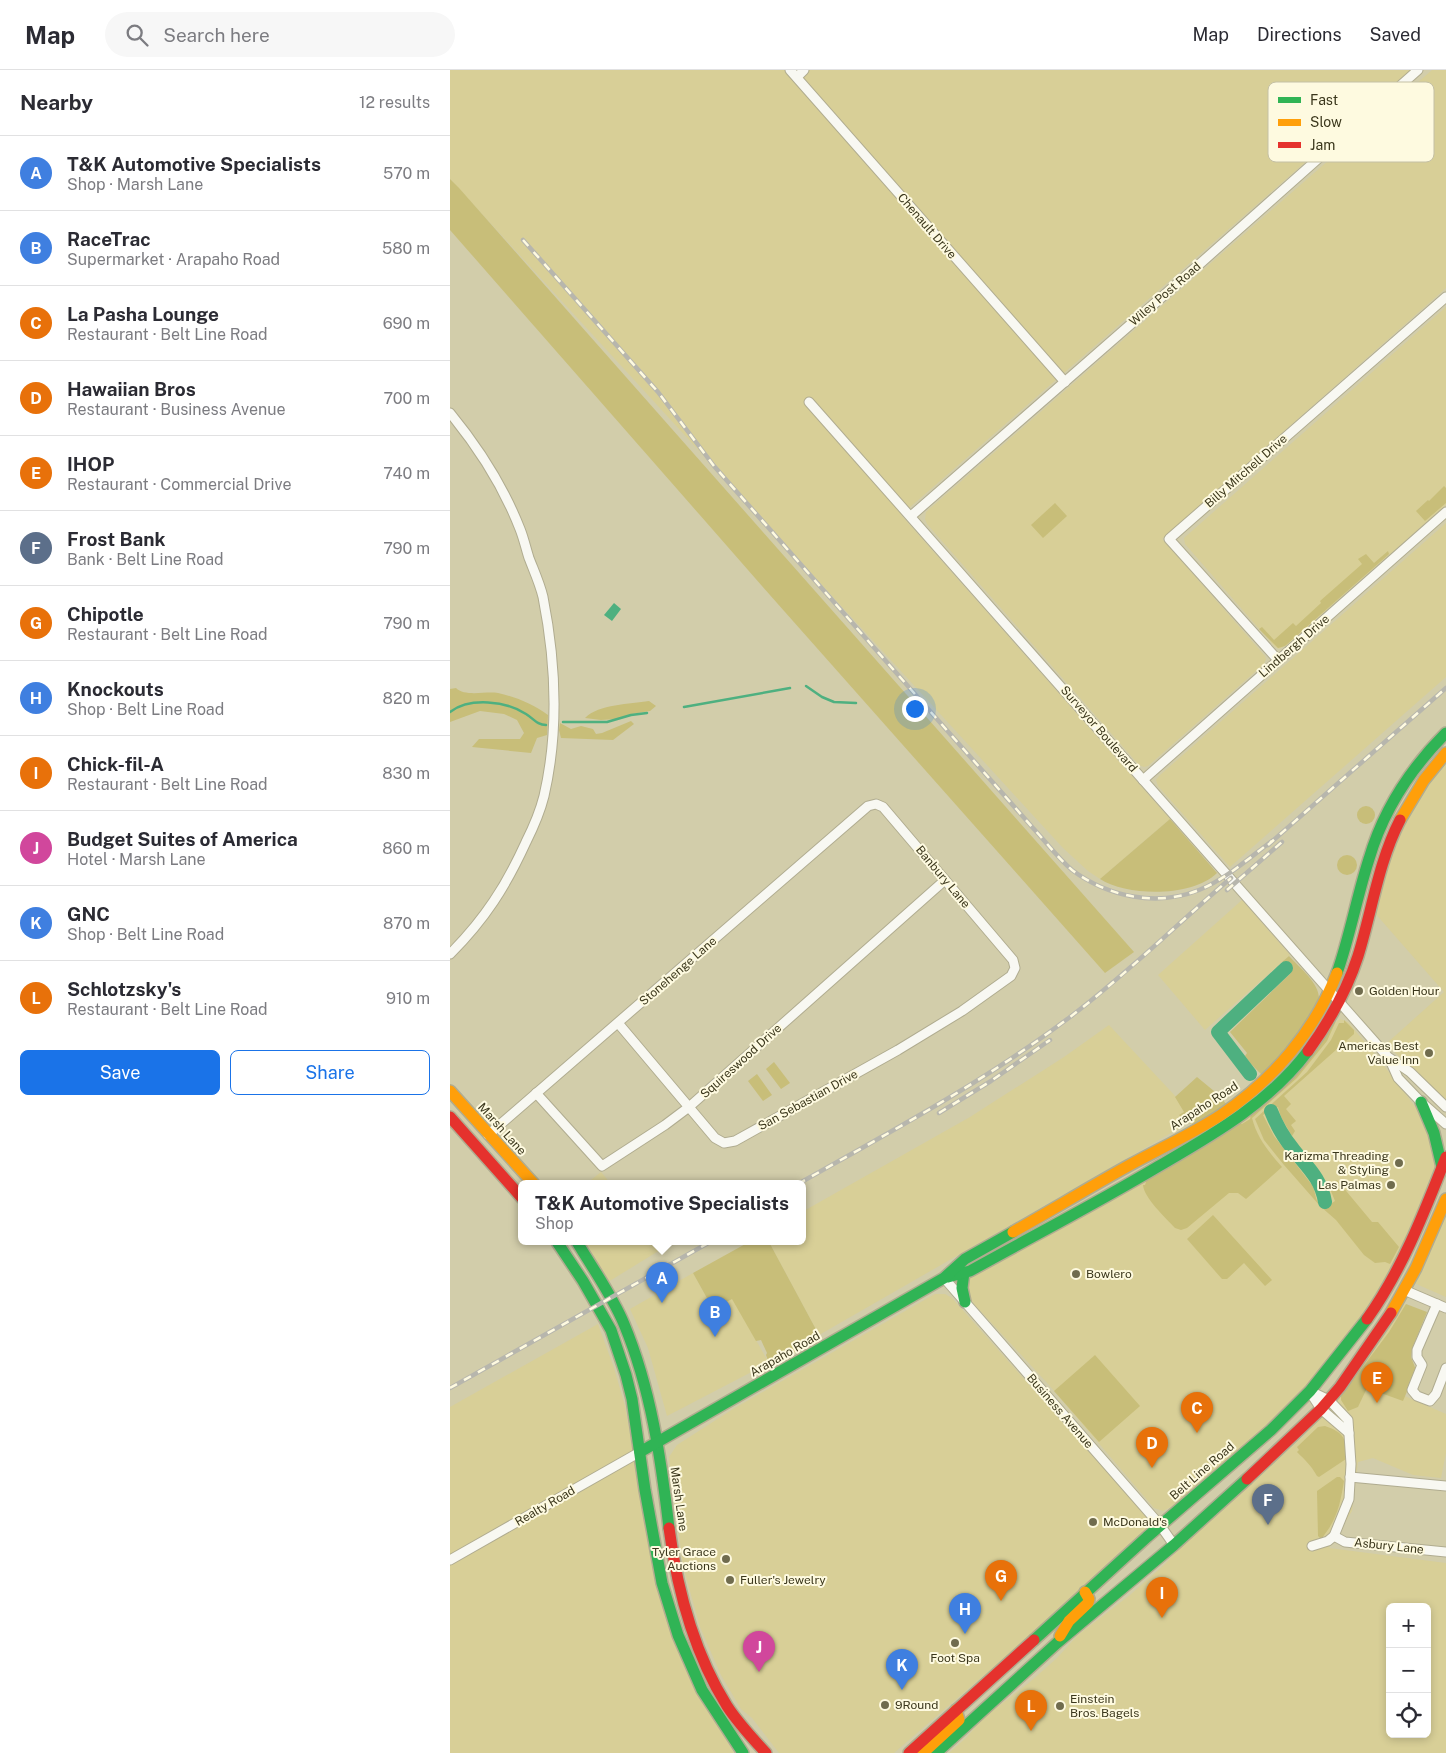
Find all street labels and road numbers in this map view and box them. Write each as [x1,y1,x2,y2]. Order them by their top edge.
street label: Chenault Drive [895,190,959,262]
street label: Wiley Post Road [1126,259,1204,329]
street label: Billy Mitchell Drive [1202,431,1290,510]
street label: Lindbergh Drive [1256,612,1332,680]
street label: Surveyor Boulevard [1058,683,1140,775]
street label: Banbury Lane [913,843,973,911]
street label: Stonehenge Lane [637,934,720,1008]
street label: Squireswood Drive [698,1021,785,1101]
street label: San Sebastian Drive [756,1067,860,1133]
street label: Arapaho Road [1167,1079,1241,1133]
street label: Marsh Lane [475,1100,529,1158]
street label: Arapaho Road [748,1328,822,1380]
street label: Business Avenue [1024,1371,1096,1451]
street label: Belt Line Road [1167,1439,1237,1503]
street label: Marsh Lane [668,1466,690,1532]
street label: Realty Road [513,1483,577,1529]
street label: Asbury Lane [1354,1535,1425,1557]

